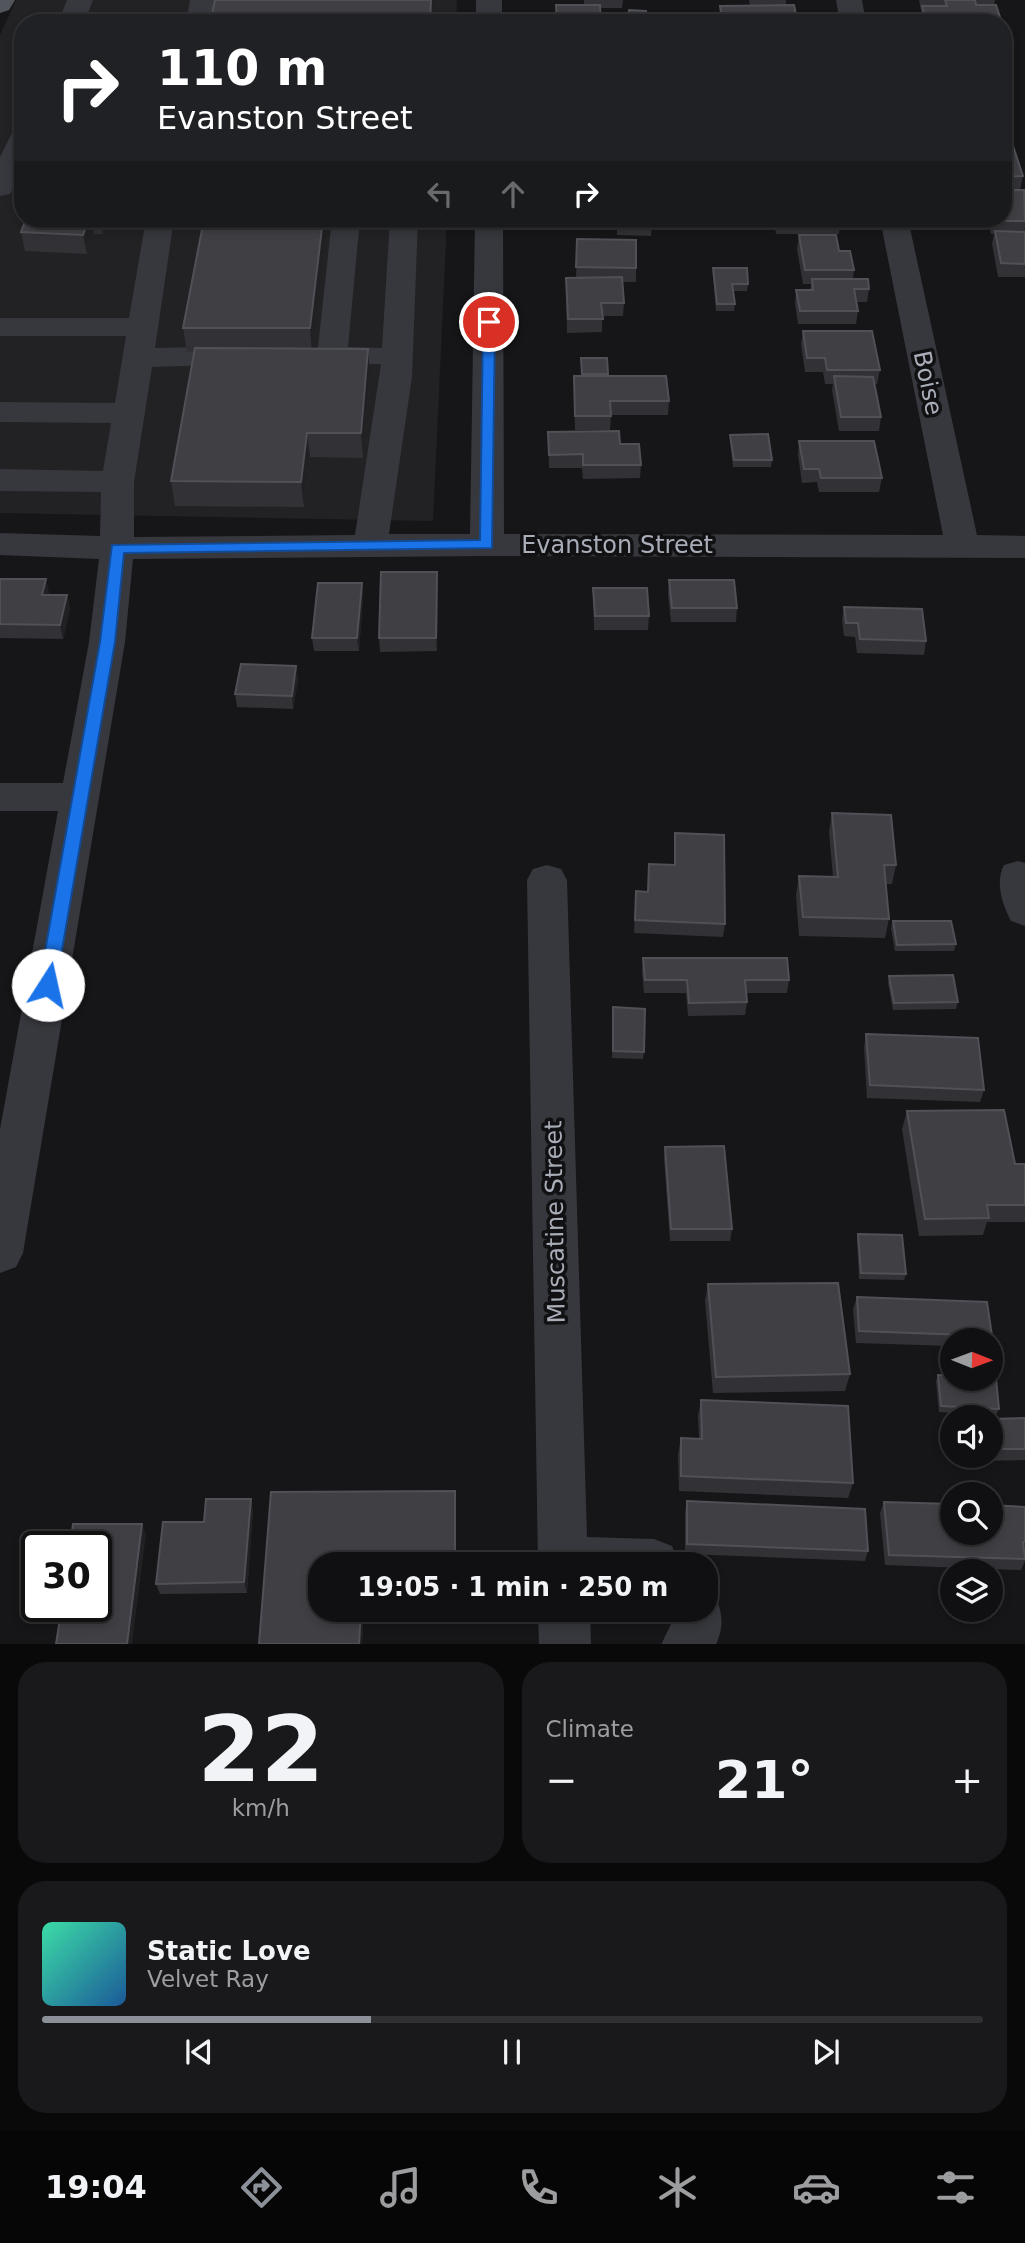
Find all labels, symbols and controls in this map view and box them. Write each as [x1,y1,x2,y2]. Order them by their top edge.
text: 110 m [157,40,327,97]
icon: right [42,42,133,133]
text: Evanston Street [157,99,413,137]
icon: left [421,175,459,213]
icon: ahead [494,175,532,213]
icon: right [567,175,605,213]
pin [459,292,519,352]
icon: arrive [470,303,508,341]
street label: Boise [908,348,948,418]
street label: Evanston Street [521,531,713,559]
position arrow [11,948,85,1022]
street label: Muscatine Street [539,1120,571,1324]
north arrow [940,1328,1003,1391]
map controls [940,1328,1003,1622]
button: sound [940,1405,1003,1468]
button: search [940,1482,1003,1545]
speed limit sign: 30 [21,1531,112,1622]
button: layers [940,1559,1003,1622]
text: 19:05 · 1 min · 250 m [358,1572,668,1602]
text: 22 [197,1697,324,1802]
text: Climate [546,1716,634,1742]
text: 21° [715,1750,813,1810]
text: − [546,1758,577,1802]
text: + [951,1758,983,1802]
text: km/h [232,1795,290,1821]
text: Static Love [147,1936,311,1966]
text: Velvet Ray [147,1966,269,1992]
icon: previous [180,2033,218,2071]
icon: pause [493,2033,531,2071]
icon: next [807,2033,845,2071]
icon: directions [237,2163,286,2212]
icon: music [376,2163,425,2212]
icon: phone [514,2163,563,2212]
icon: climate [653,2163,702,2212]
icon: car [792,2163,841,2212]
icon: filters [931,2163,980,2212]
text: 19:04 [45,2168,147,2206]

